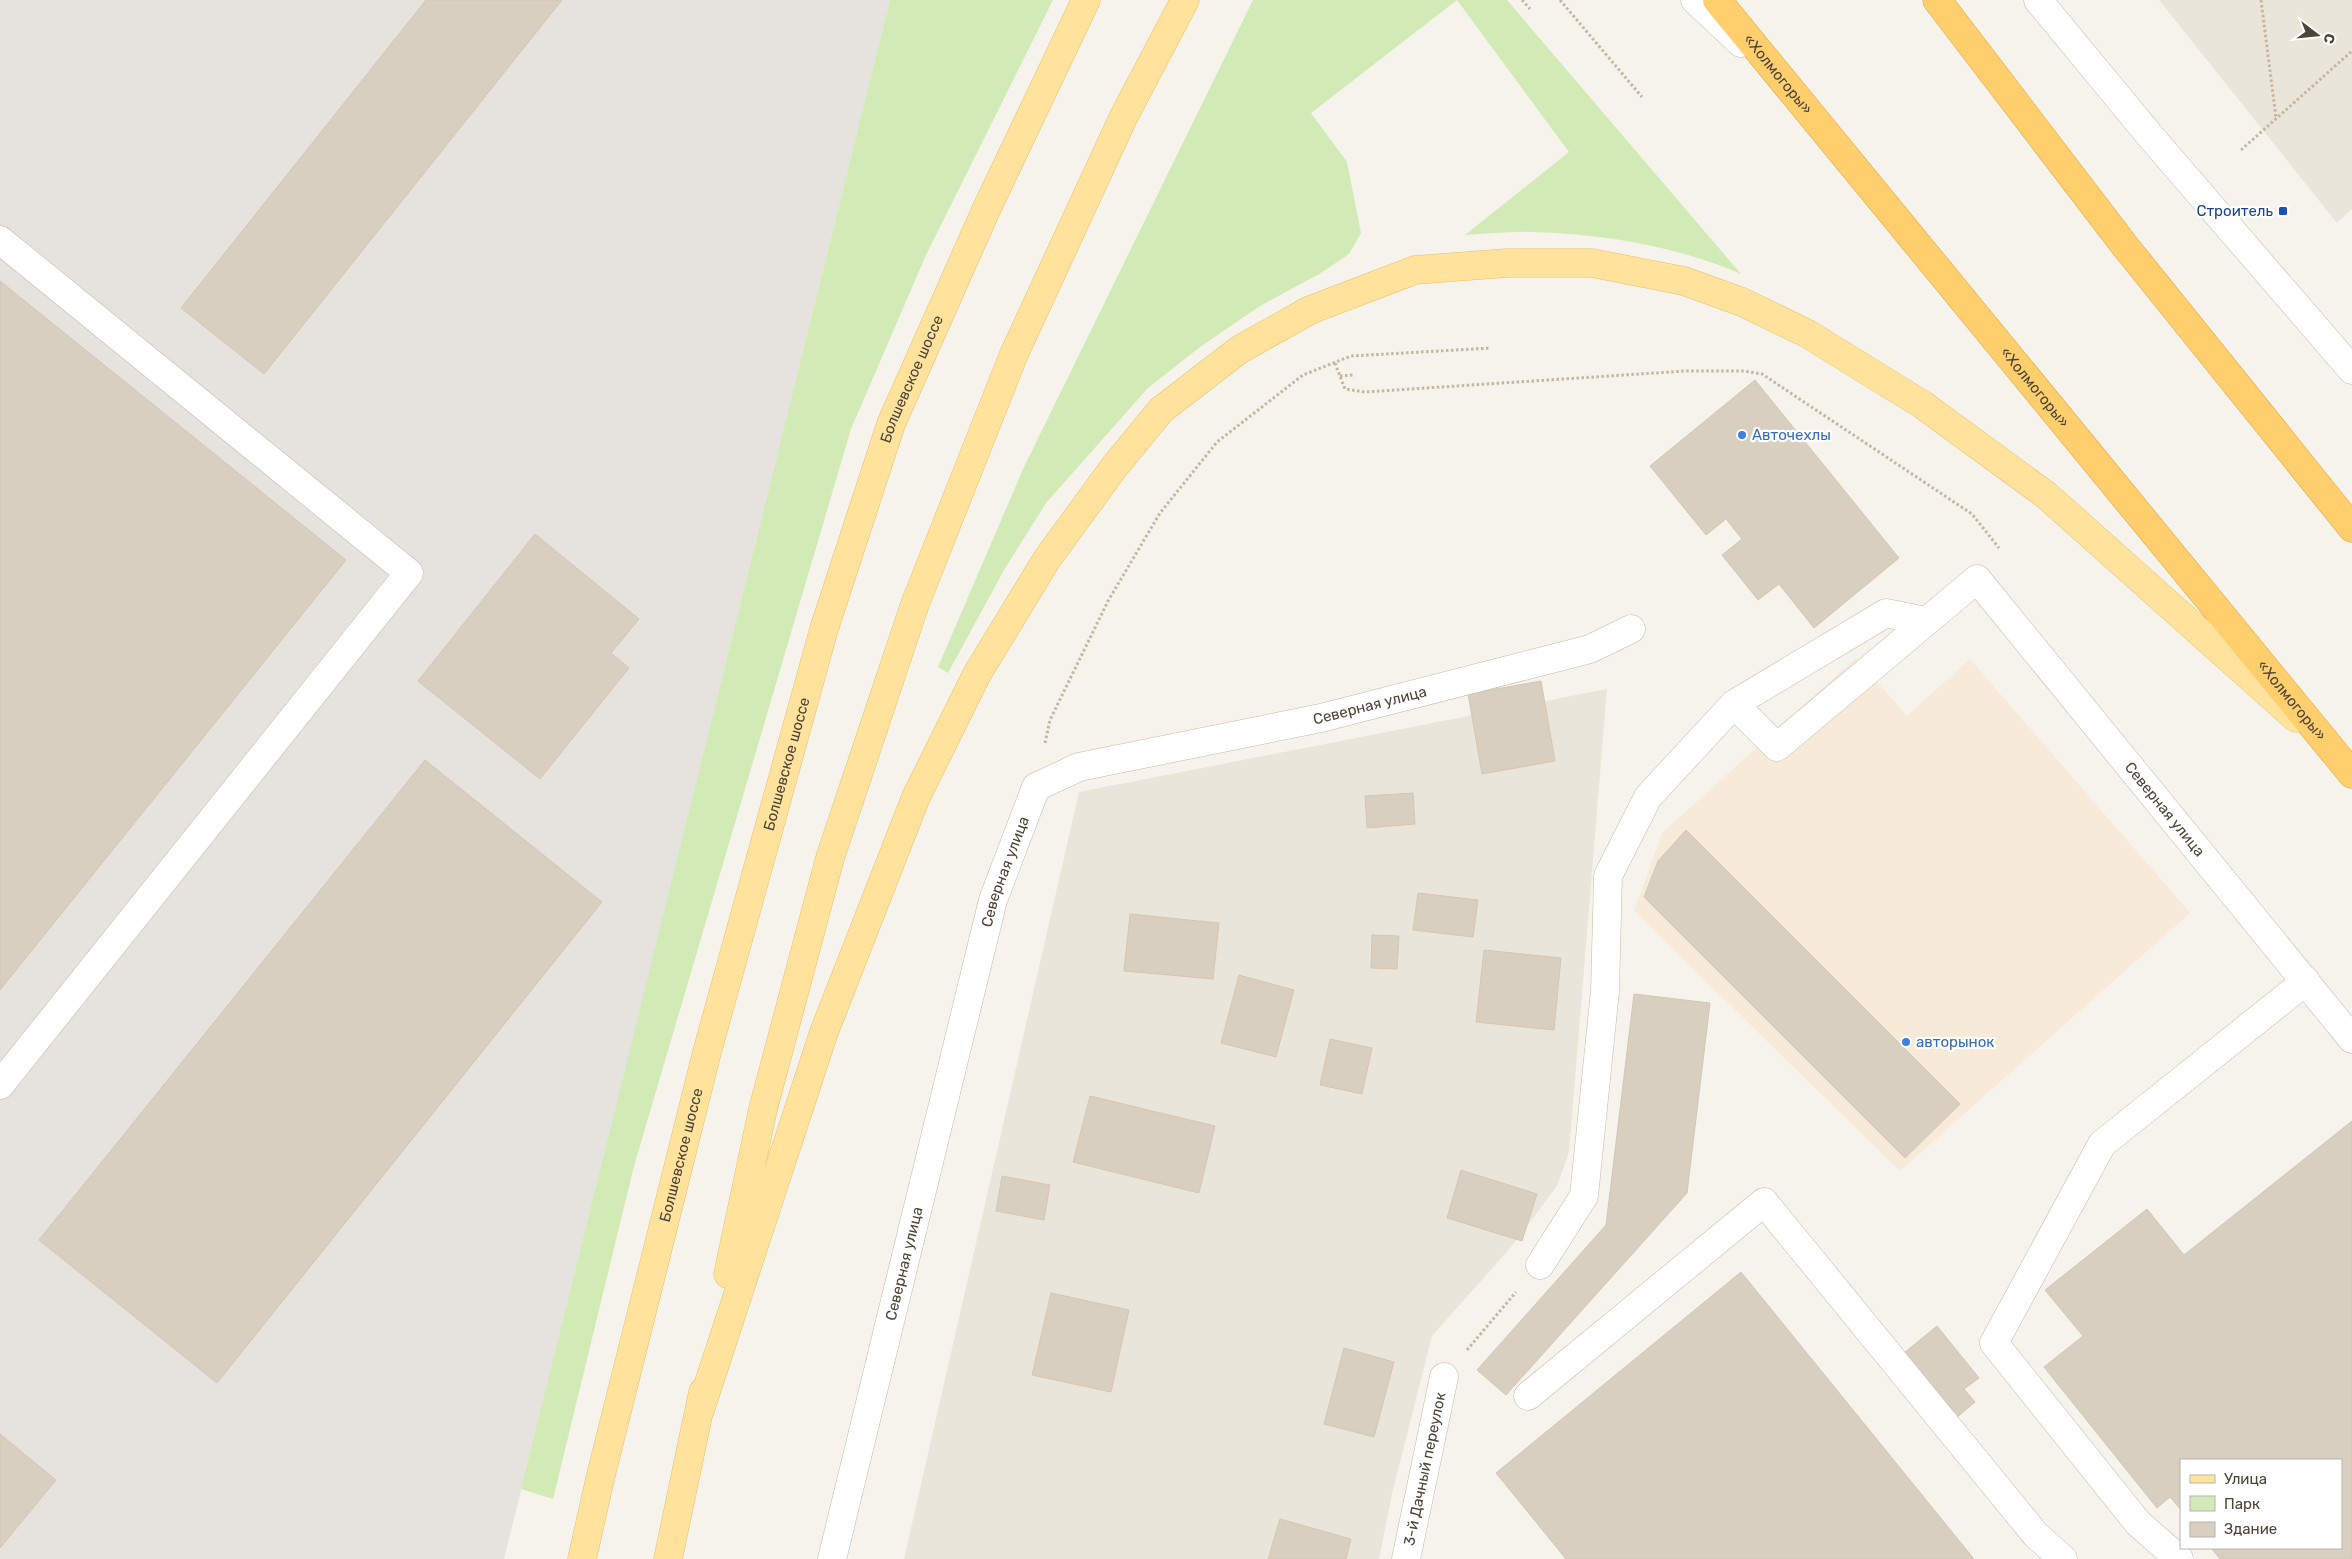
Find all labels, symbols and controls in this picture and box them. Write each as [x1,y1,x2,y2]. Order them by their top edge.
north arrow [2292,10,2342,60]
street label: «Холмогоры» [1740,31,1816,118]
text: С [2319,31,2339,46]
place label: Строитель [2196,202,2273,220]
marker: Строитель [2277,205,2289,217]
street label: Болшевское шоссе [876,312,947,445]
street label: «Холмогоры» [1997,344,2073,431]
place label: Авточехлы [1752,426,1831,444]
marker: Авточехлы [1736,429,1748,441]
street label: «Холмогоры» [2254,657,2330,744]
street label: Северная улица [1311,682,1429,728]
street label: Болшевское шоссе [760,695,814,833]
street label: Северная улица [2121,758,2208,860]
street label: Северная улица [978,814,1033,929]
place label: авторынок [1916,1033,1994,1051]
marker: авторынок [1900,1036,1912,1048]
street label: Болшевское шоссе [656,1086,707,1224]
street label: Северная улица [882,1205,927,1322]
street label: 3-й Дачный переулок [1400,1391,1450,1547]
legend [2180,1459,2342,1549]
text: Улица [2224,1470,2267,1488]
text: Парк [2224,1495,2260,1513]
text: Здание [2224,1520,2277,1538]

